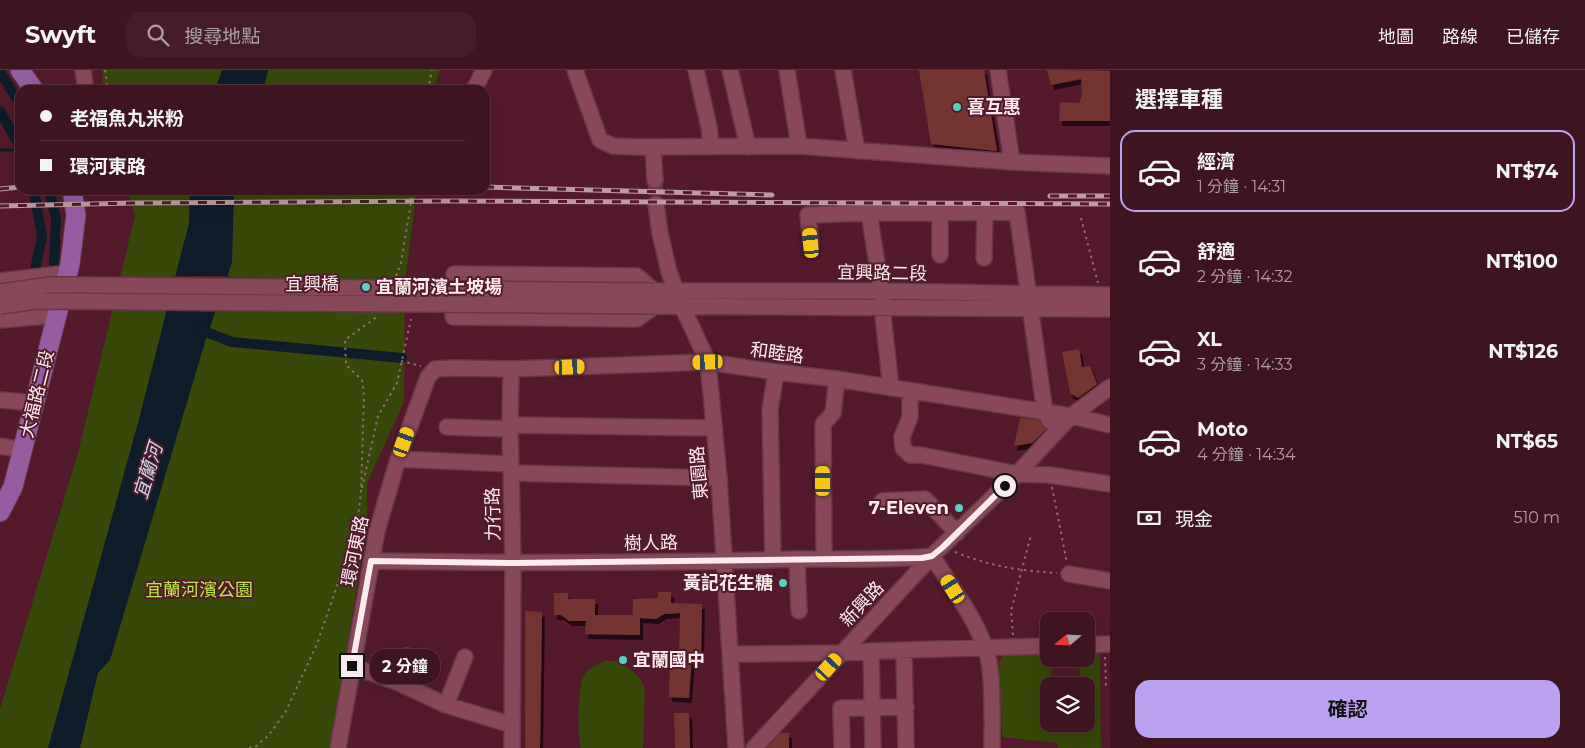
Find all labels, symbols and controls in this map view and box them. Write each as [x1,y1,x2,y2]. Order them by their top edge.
search box [126,12,476,57]
text: Swyft [25,20,96,49]
icon: search [144,21,172,49]
text: 搜尋地點 [184,25,260,48]
text: 地圖 [1378,26,1414,48]
text: 路線 [1442,26,1478,48]
text: 已儲存 [1506,26,1560,48]
text: 選擇車種 [1135,86,1223,113]
place label: 喜互惠 [967,96,1021,118]
marker: 喜互惠 [951,101,963,113]
text: 老福魚丸米粉 [70,107,184,130]
icon: car [1137,149,1182,194]
text: 經濟 [1197,150,1235,173]
text: 環河東路 [70,155,146,178]
text: NT$74 [1495,160,1558,183]
text: 1 分鐘 · 14:31 [1197,177,1286,196]
car [801,227,820,259]
icon: car [1137,239,1182,284]
text: 舒適 [1197,240,1235,263]
text: NT$100 [1486,250,1558,273]
street label: 宜興路二段 [837,261,927,285]
text: 2 分鐘 · 14:32 [1197,267,1293,286]
street label: 宜興橋 [285,273,339,295]
place label: 宜蘭河濱土坡場 [376,276,502,298]
marker: 宜蘭河濱土坡場 [360,281,372,293]
text: XL [1197,328,1222,351]
icon: car [1137,329,1182,374]
street label: 和睦路 [749,338,805,368]
text: NT$126 [1488,340,1558,363]
street label: 大福路二段 [15,348,59,440]
car [692,354,723,370]
text: 3 分鐘 · 14:33 [1197,355,1292,374]
car [554,359,585,375]
text: Moto [1197,418,1248,441]
icon: car [1137,419,1182,464]
car [391,425,416,459]
text: NT$65 [1495,430,1558,453]
water label: 宜蘭河 [129,437,168,502]
street label: 東園路 [686,445,712,501]
text: 4 分鐘 · 14:34 [1197,445,1296,464]
car [815,466,830,496]
route start [994,475,1016,497]
street label: 力行路 [482,487,504,541]
place label: 7-Eleven [869,497,949,519]
marker: 7-Eleven [953,502,965,514]
icon: cash [1135,504,1163,532]
text: 現金 [1175,508,1213,531]
text: 510 m [1513,508,1560,527]
street label: 環河東路 [337,513,373,589]
street label: 樹人路 [624,532,678,554]
place label: 黃記花生糖 [683,572,773,594]
car [938,572,967,606]
marker: 黃記花生糖 [777,577,789,589]
street label: 新興路 [836,577,888,631]
park label: 宜蘭河濱公園 [145,579,253,601]
north arrow [1040,612,1095,668]
map controls [1040,612,1095,732]
callout: 2 分鐘 [370,648,440,684]
place label: 宜蘭國中 [633,649,705,671]
car [813,651,844,683]
marker: 宜蘭國中 [617,654,629,666]
route end [341,655,363,677]
text: 2 分鐘 [382,657,428,676]
button: layers [1040,677,1095,732]
button: 確認 [1135,680,1560,738]

